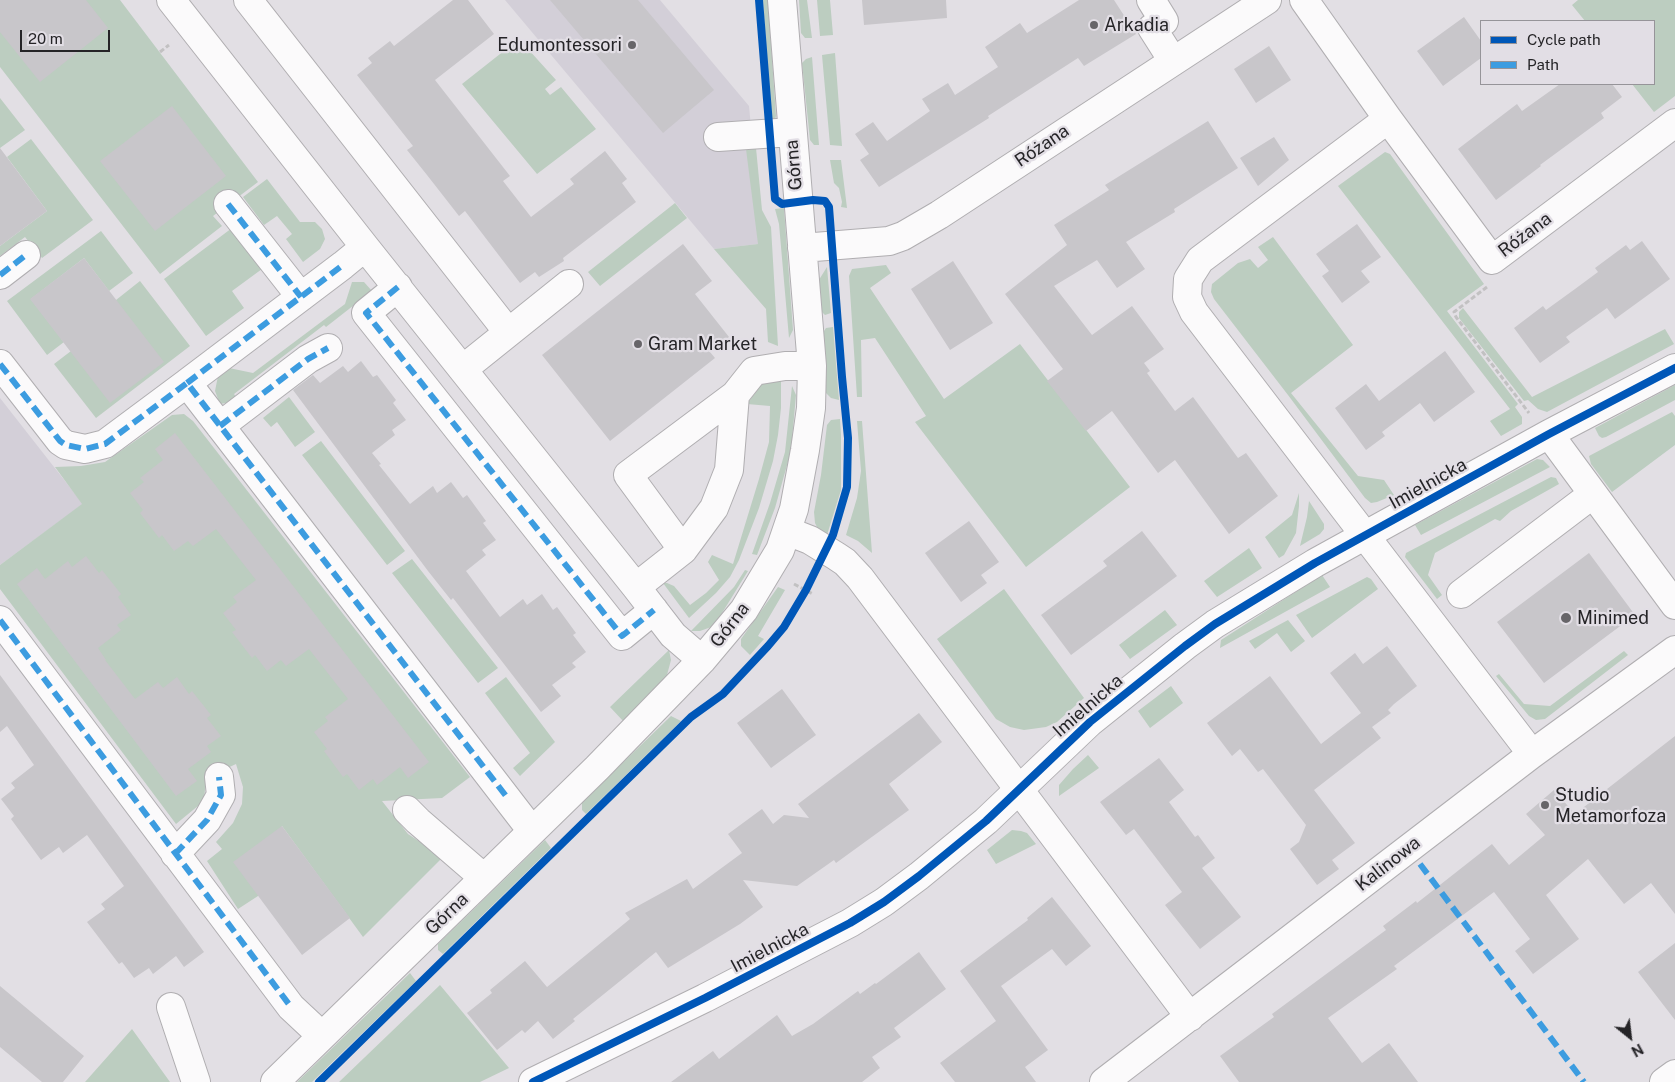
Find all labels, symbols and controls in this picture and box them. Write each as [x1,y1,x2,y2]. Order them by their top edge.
place label: Arkadia [1104,14,1169,36]
marker: Arkadia [1088,19,1100,31]
scale bar [22,20,112,52]
legend [1480,20,1655,85]
text: 20 m [28,30,63,47]
text: Cycle path [1527,31,1601,48]
place label: Edumontessori [497,34,622,56]
marker: Edumontessori [626,39,638,51]
text: Path [1527,56,1559,73]
street label: Różana [1011,120,1073,172]
street label: Górna [781,139,807,191]
street label: Różana [1494,208,1556,262]
place label: Gram Market [648,333,757,355]
marker: Gram Market [632,338,644,350]
street label: Imielnicka [1386,454,1470,514]
street label: Górna [706,598,754,652]
place label: Minimed [1577,607,1649,629]
marker: Minimed [1559,611,1573,625]
street label: Imielnicka [1049,670,1127,742]
place label: Studio Metamorfoza [1555,784,1666,826]
marker: Studio Metamorfoza [1539,799,1551,811]
street label: Kalinowa [1351,832,1425,896]
street label: Górna [421,889,473,939]
street label: Imielnicka [727,919,813,977]
north arrow [1605,1012,1655,1062]
text: N [1629,1040,1646,1060]

